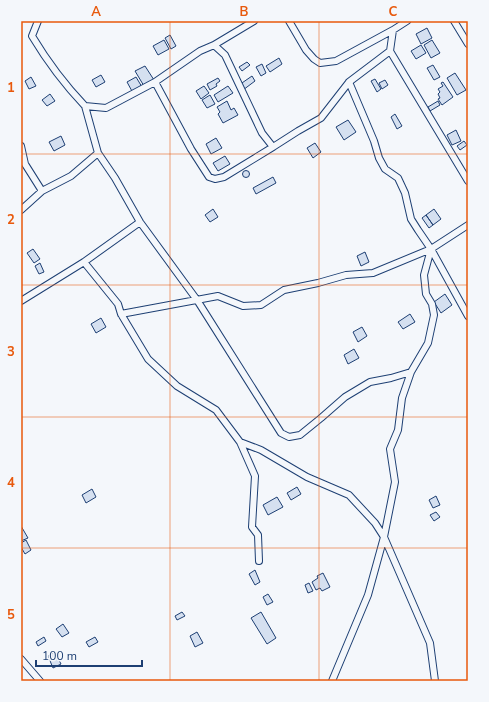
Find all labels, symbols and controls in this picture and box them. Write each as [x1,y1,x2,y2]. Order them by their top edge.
text: A [91,3,101,21]
text: B [240,3,249,21]
text: C [389,3,398,21]
text: 1 [7,79,15,97]
text: 2 [7,211,15,229]
text: 3 [7,343,15,361]
text: 4 [7,474,15,492]
text: 5 [7,606,15,624]
scale bar [36,642,142,668]
text: 100 m [42,648,77,664]

